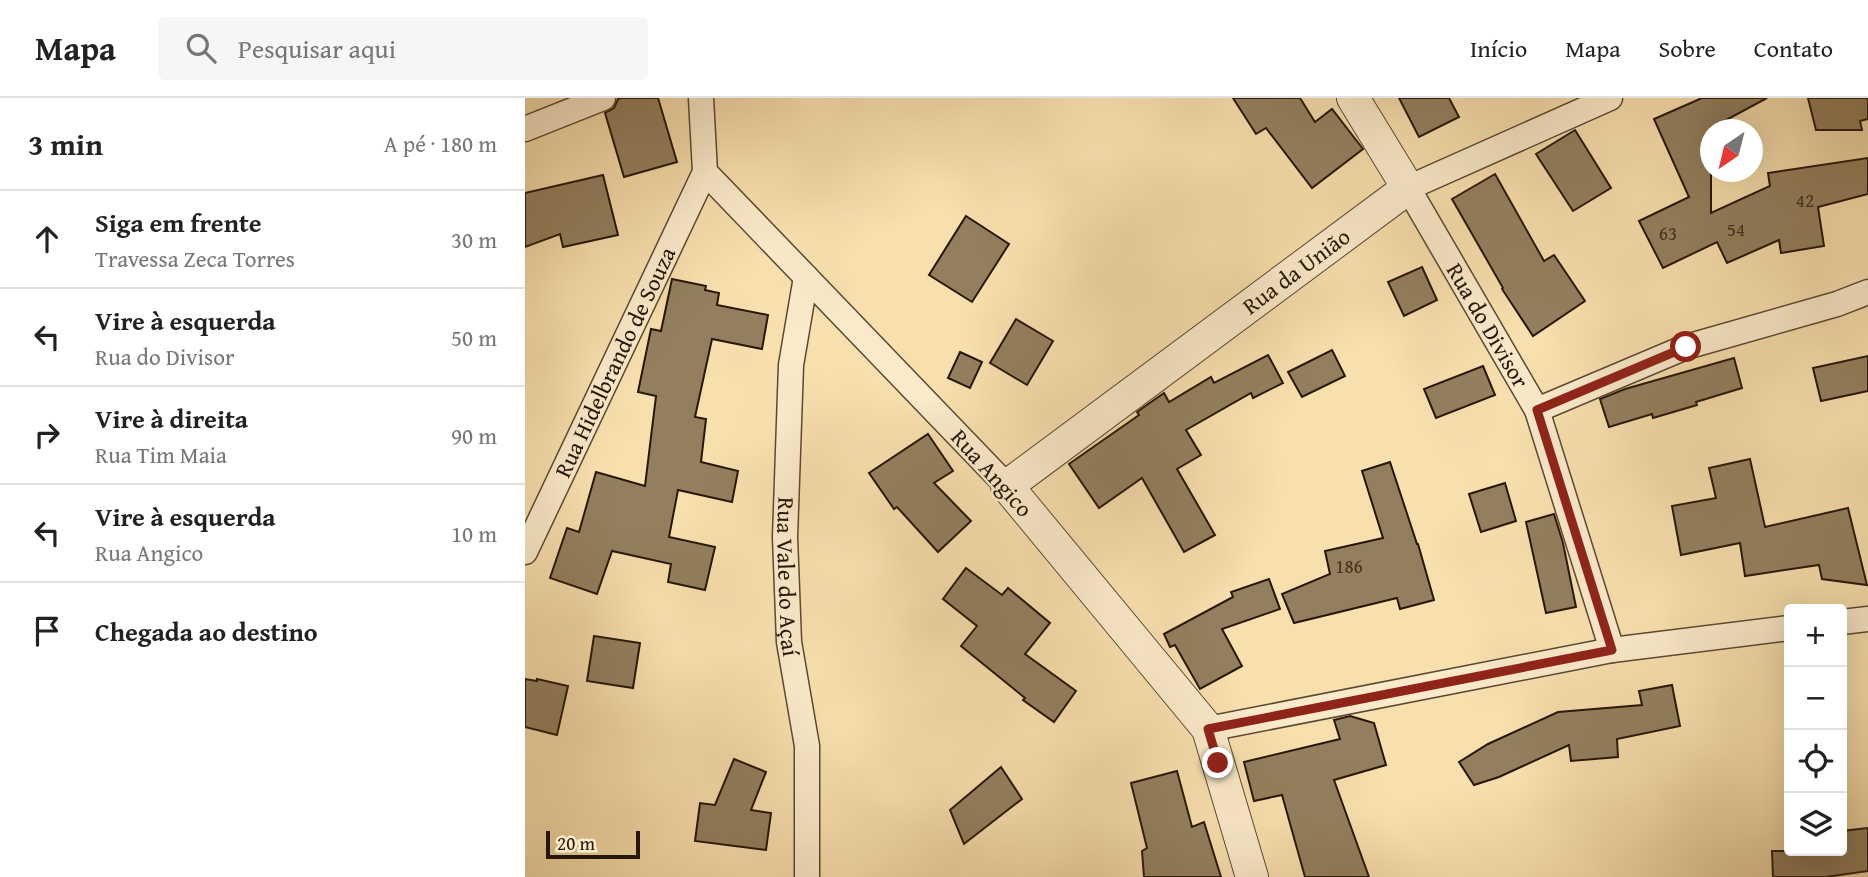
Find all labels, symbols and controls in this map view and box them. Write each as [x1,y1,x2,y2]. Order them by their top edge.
search box [158,17,648,80]
text: Mapa [35,24,116,72]
icon: search [182,29,220,67]
text: Pesquisar aqui [238,29,396,68]
text: Início [1470,31,1527,66]
text: Mapa [1565,31,1621,66]
text: Sobre [1659,31,1716,66]
text: Contato [1754,31,1833,66]
north arrow [1700,119,1763,182]
text: 3 min [28,122,103,166]
text: A pé · 180 m [384,127,497,160]
house number: 42 [1796,186,1814,214]
text: Siga em frente [95,203,262,242]
house number: 54 [1727,215,1745,243]
house number: 63 [1659,219,1677,247]
icon: ahead [28,220,66,258]
street label: Rua da União [1235,220,1357,322]
text: 30 m [451,223,497,256]
street label: Rua Hidelbrando de Souza [546,241,683,483]
text: Travessa Zeca Torres [95,242,295,275]
street label: Rua do Divisor [1439,256,1538,394]
text: Vire à esquerda [95,301,276,340]
icon: left [28,318,66,356]
text: 50 m [451,321,497,354]
route start [1670,331,1701,362]
text: Rua do Divisor [95,340,234,373]
text: Vire à direita [95,399,248,438]
icon: right [28,416,66,454]
text: 90 m [451,419,497,452]
street label: Rua Angico [944,421,1041,524]
text: Rua Tim Maia [95,438,227,471]
street label: Rua Vale do Açaí [769,496,808,659]
text: Vire à esquerda [95,497,276,536]
icon: left [28,514,66,552]
text: 10 m [451,517,497,550]
text: Rua Angico [95,536,203,569]
house number: 186 [1335,552,1363,580]
map controls [1784,604,1847,856]
button: + [1784,604,1847,667]
icon: arrive [28,612,66,650]
text: Chegada ao destino [95,612,318,651]
button: − [1784,667,1847,730]
button: locate [1784,730,1847,793]
route end [1202,747,1233,778]
button: layers [1784,793,1847,856]
scale bar [546,828,641,860]
text: 20 m [557,829,595,857]

